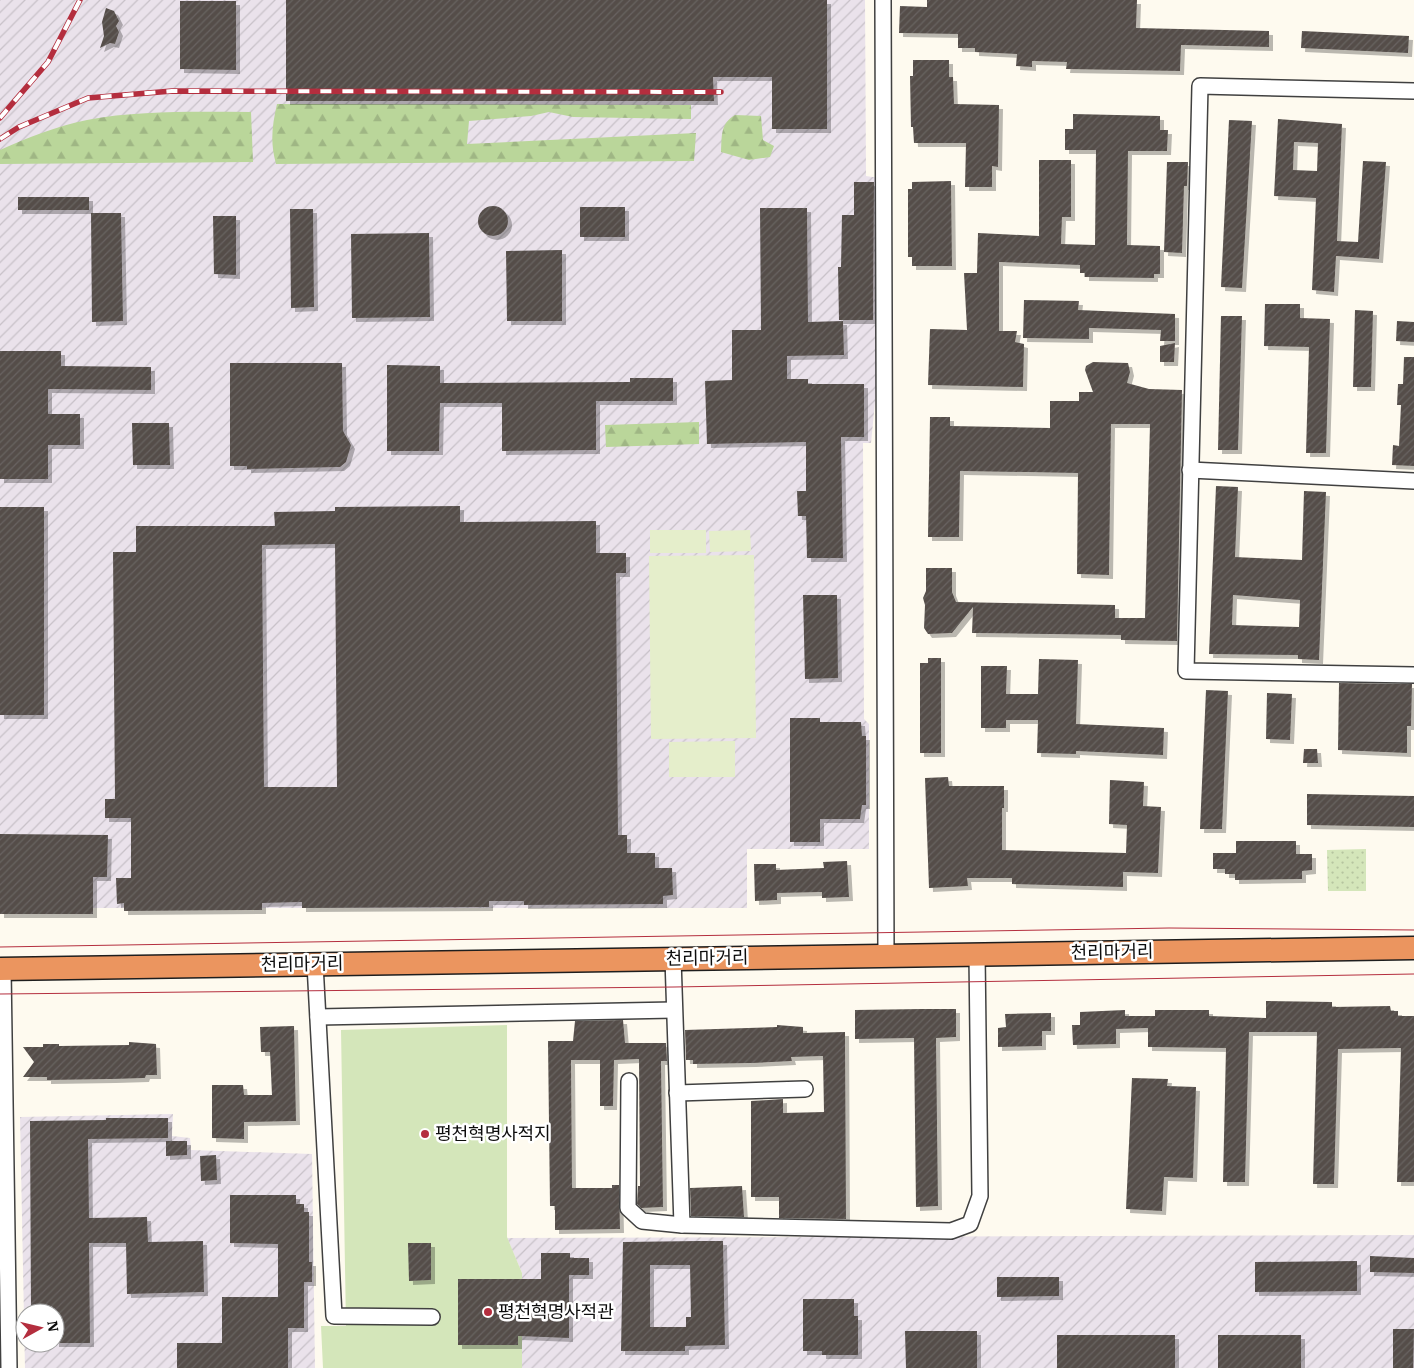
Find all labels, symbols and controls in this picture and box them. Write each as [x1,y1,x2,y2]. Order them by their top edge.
street label: 천리마거리 [1070,939,1154,964]
street label: 천리마거리 [665,945,749,970]
street label: 천리마거리 [260,951,344,976]
place label: 평천혁명사적지 [435,1122,551,1145]
marker: 평천혁명사적지 [419,1128,431,1140]
place label: 평천혁명사적관 [498,1300,614,1323]
north arrow [15,1303,65,1353]
marker: 평천혁명사적관 [482,1306,494,1318]
text: N [43,1319,63,1333]

